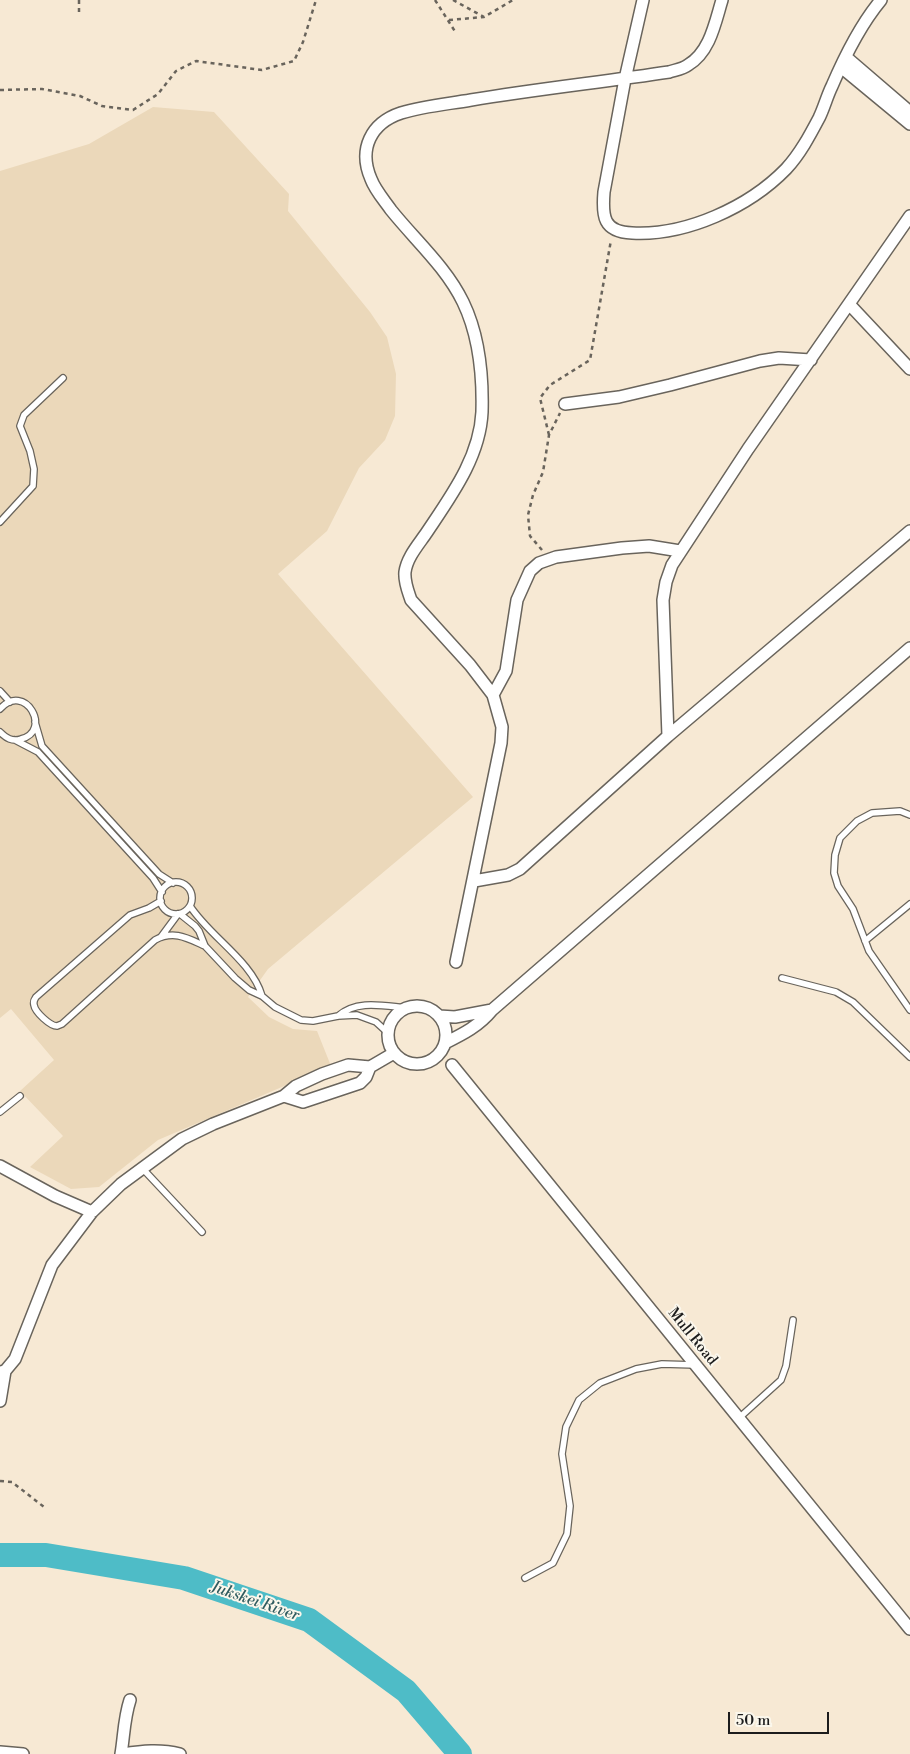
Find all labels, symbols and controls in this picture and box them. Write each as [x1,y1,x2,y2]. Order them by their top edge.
street label: Mull Road [663,1305,721,1369]
water label: Jukskei River [208,1578,302,1626]
scale bar [730,1702,831,1734]
text: 50 m [736,1711,770,1730]

